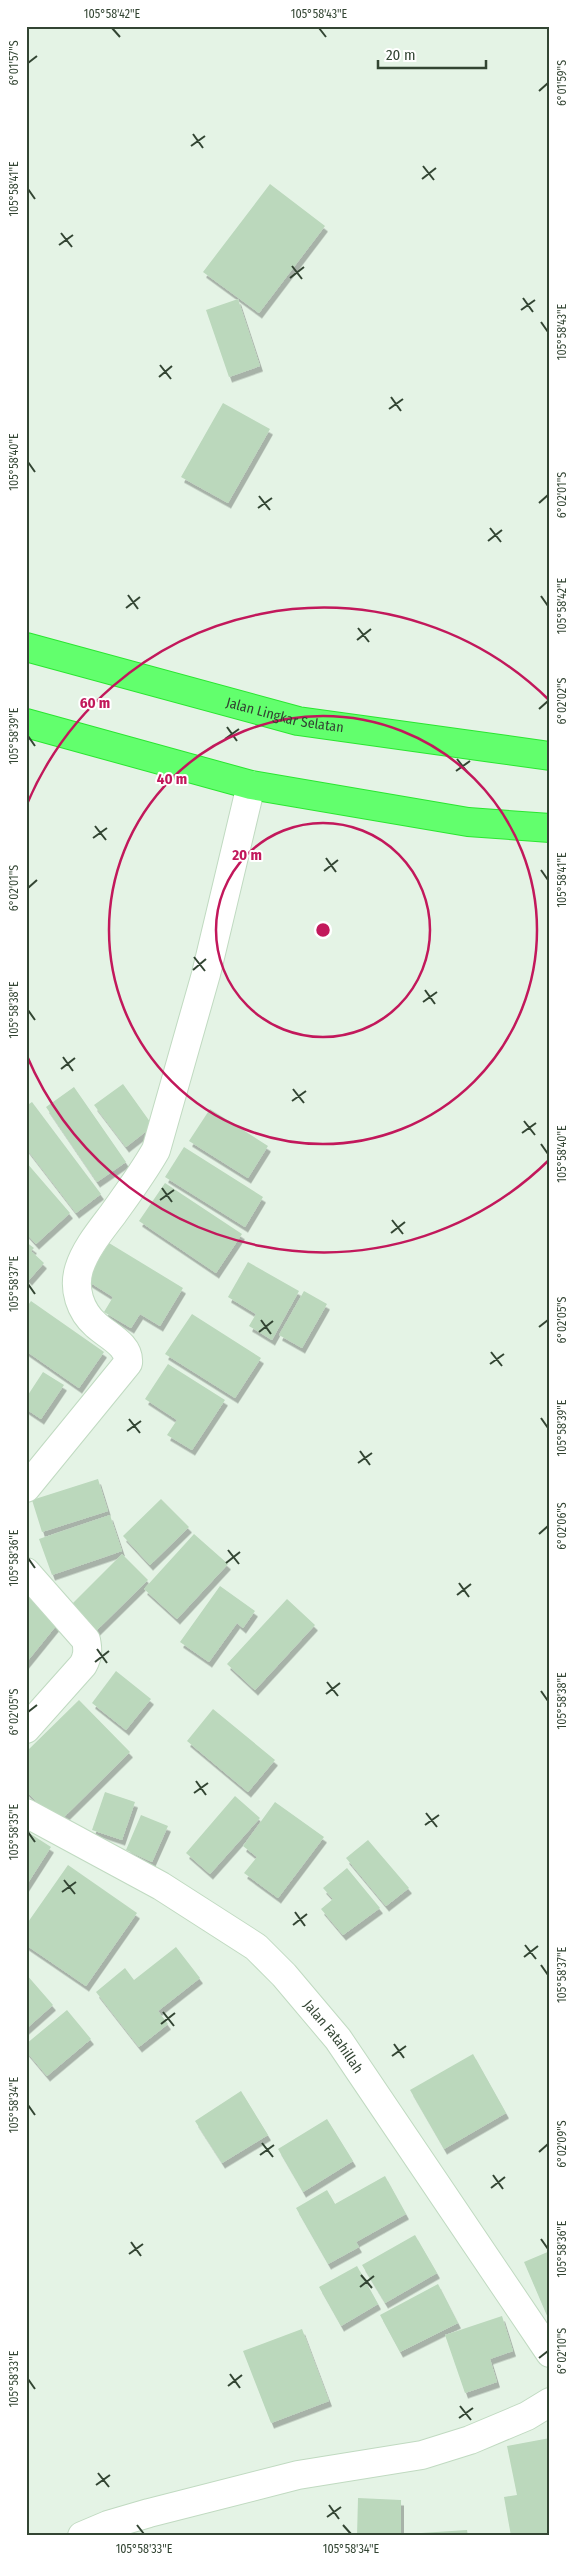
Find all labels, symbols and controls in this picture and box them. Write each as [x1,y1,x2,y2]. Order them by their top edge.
text: 105°58'42"E [84,7,141,21]
text: 105°58'43"E [291,7,348,21]
scale bar [378,38,486,70]
text: 6°01'57"S [7,40,21,86]
text: 20 m [386,46,416,64]
text: 6°01'59"S [555,60,569,106]
text: 105°58'41"E [7,161,21,217]
text: 105°58'43"E [555,303,569,360]
text: 105°58'40"E [7,433,21,491]
text: 6°02'01"S [555,472,569,518]
text: 105°58'42"E [555,577,569,634]
text: 6°02'02"S [555,677,569,725]
text: 60 m [80,694,110,712]
street label: Jalan Lingkar Selatan [224,694,345,736]
text: 105°58'39"E [7,707,21,764]
text: 40 m [157,770,187,788]
text: 20 m [231,846,262,864]
text: 105°58'41"E [555,852,569,908]
text: 6°02'01"S [7,865,21,911]
centre of rings [314,921,332,939]
text: 105°58'38"E [7,981,21,1039]
text: 105°58'40"E [555,1125,569,1183]
text: 105°58'37"E [7,1256,21,1312]
text: 6°02'05"S [555,1296,569,1344]
text: 105°58'39"E [555,1399,569,1456]
text: 6°02'06"S [555,1502,569,1550]
text: 105°58'36"E [7,1529,21,1587]
text: 105°58'38"E [555,1672,569,1730]
text: 6°02'05"S [7,1688,21,1736]
text: 105°58'35"E [7,1803,21,1860]
text: 105°58'37"E [555,1947,569,2003]
street label: Jalan Fatahillah [300,1997,367,2077]
text: 105°58'34"E [7,2076,21,2133]
text: 6°02'09"S [555,2120,569,2168]
text: 105°58'36"E [555,2220,569,2278]
text: 6°02'10"S [555,2328,569,2374]
text: 105°58'33"E [7,2350,21,2407]
text: 105°58'33"E [116,2542,173,2556]
text: 105°58'34"E [323,2542,380,2556]

